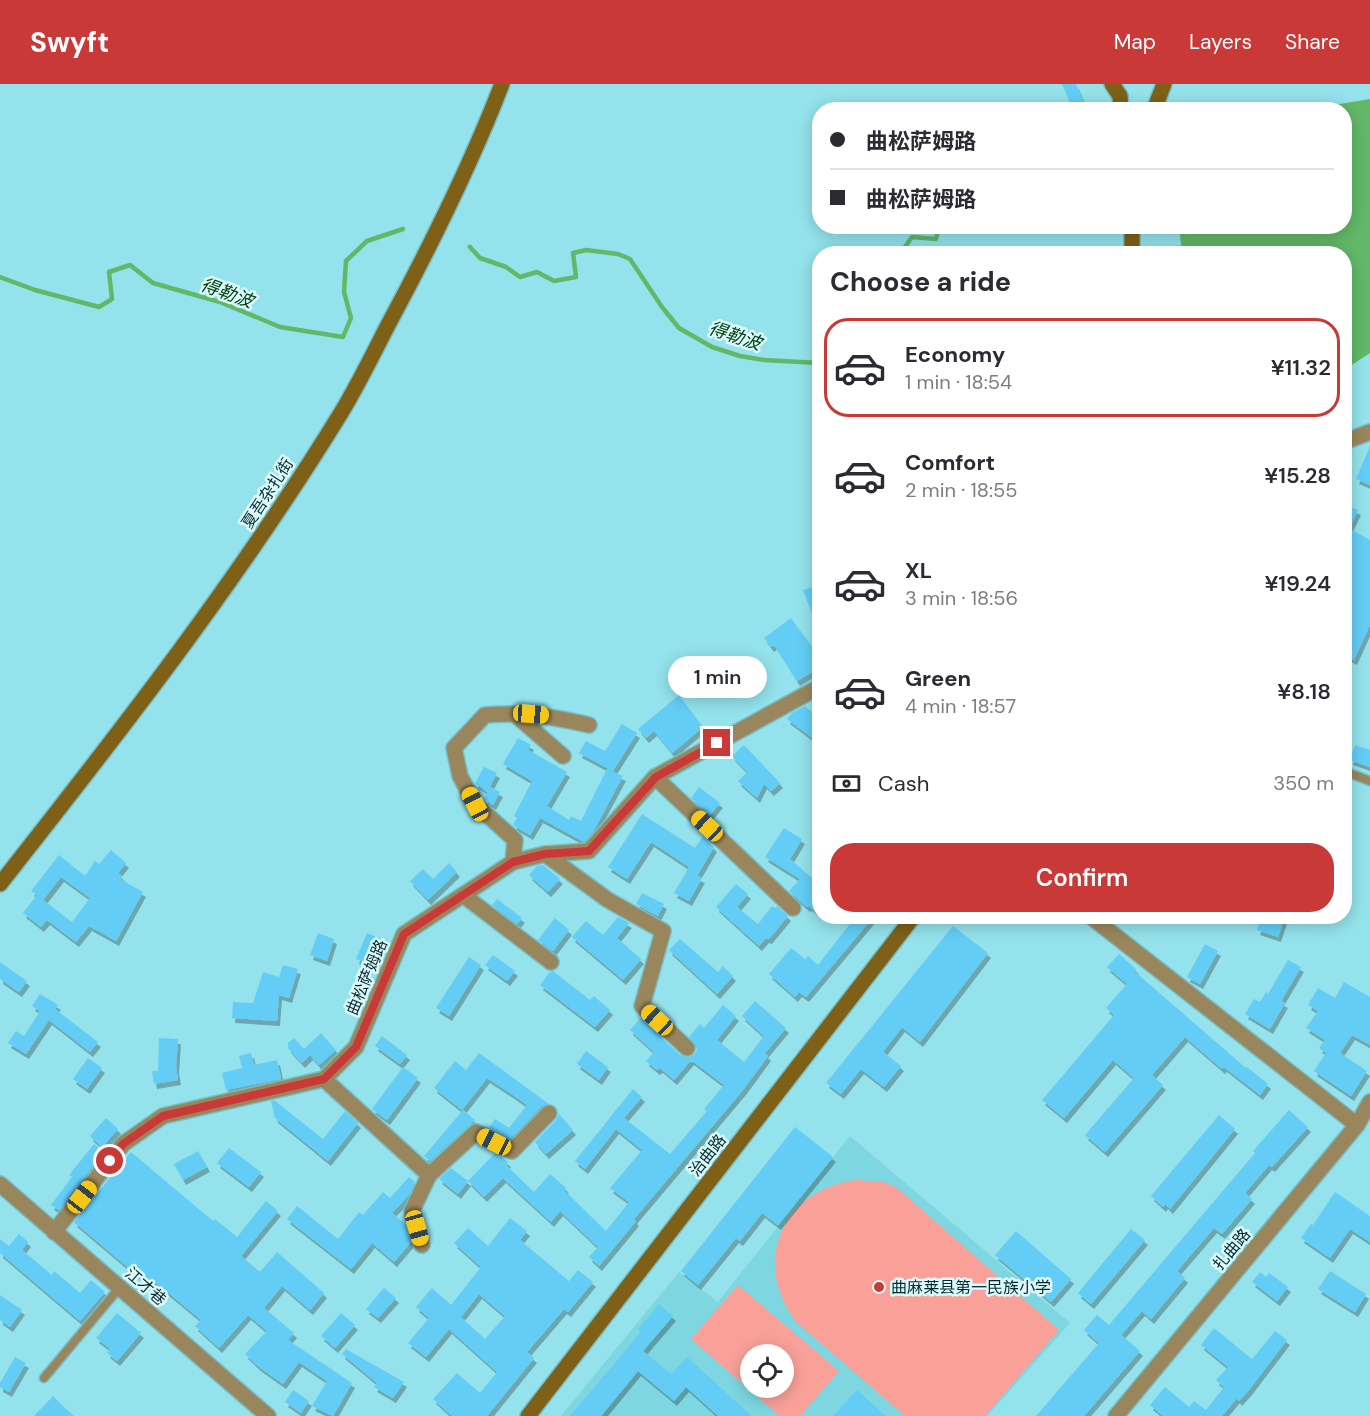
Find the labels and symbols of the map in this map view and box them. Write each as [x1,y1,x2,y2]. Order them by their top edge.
water label: 得勒波 [198,272,259,315]
water label: 得勒波 [706,316,767,357]
street label: 夏吾杂扎街 [237,454,298,533]
callout: 1 min [668,656,766,698]
car [512,704,550,724]
route end [703,729,730,756]
car [459,784,491,824]
car [688,807,726,845]
street label: 曲松萨姆路 [341,936,392,1018]
car [638,1001,676,1039]
car [474,1126,514,1158]
street label: 治曲路 [684,1130,730,1181]
route start [96,1147,123,1174]
car [64,1177,100,1217]
car [403,1208,431,1248]
street label: 扎曲路 [1208,1224,1255,1274]
street label: 江才巷 [121,1263,171,1310]
place label: 曲麻莱县第一民族小学 [891,1277,1051,1298]
marker: 曲麻莱县第一民族小学 [872,1280,886,1294]

